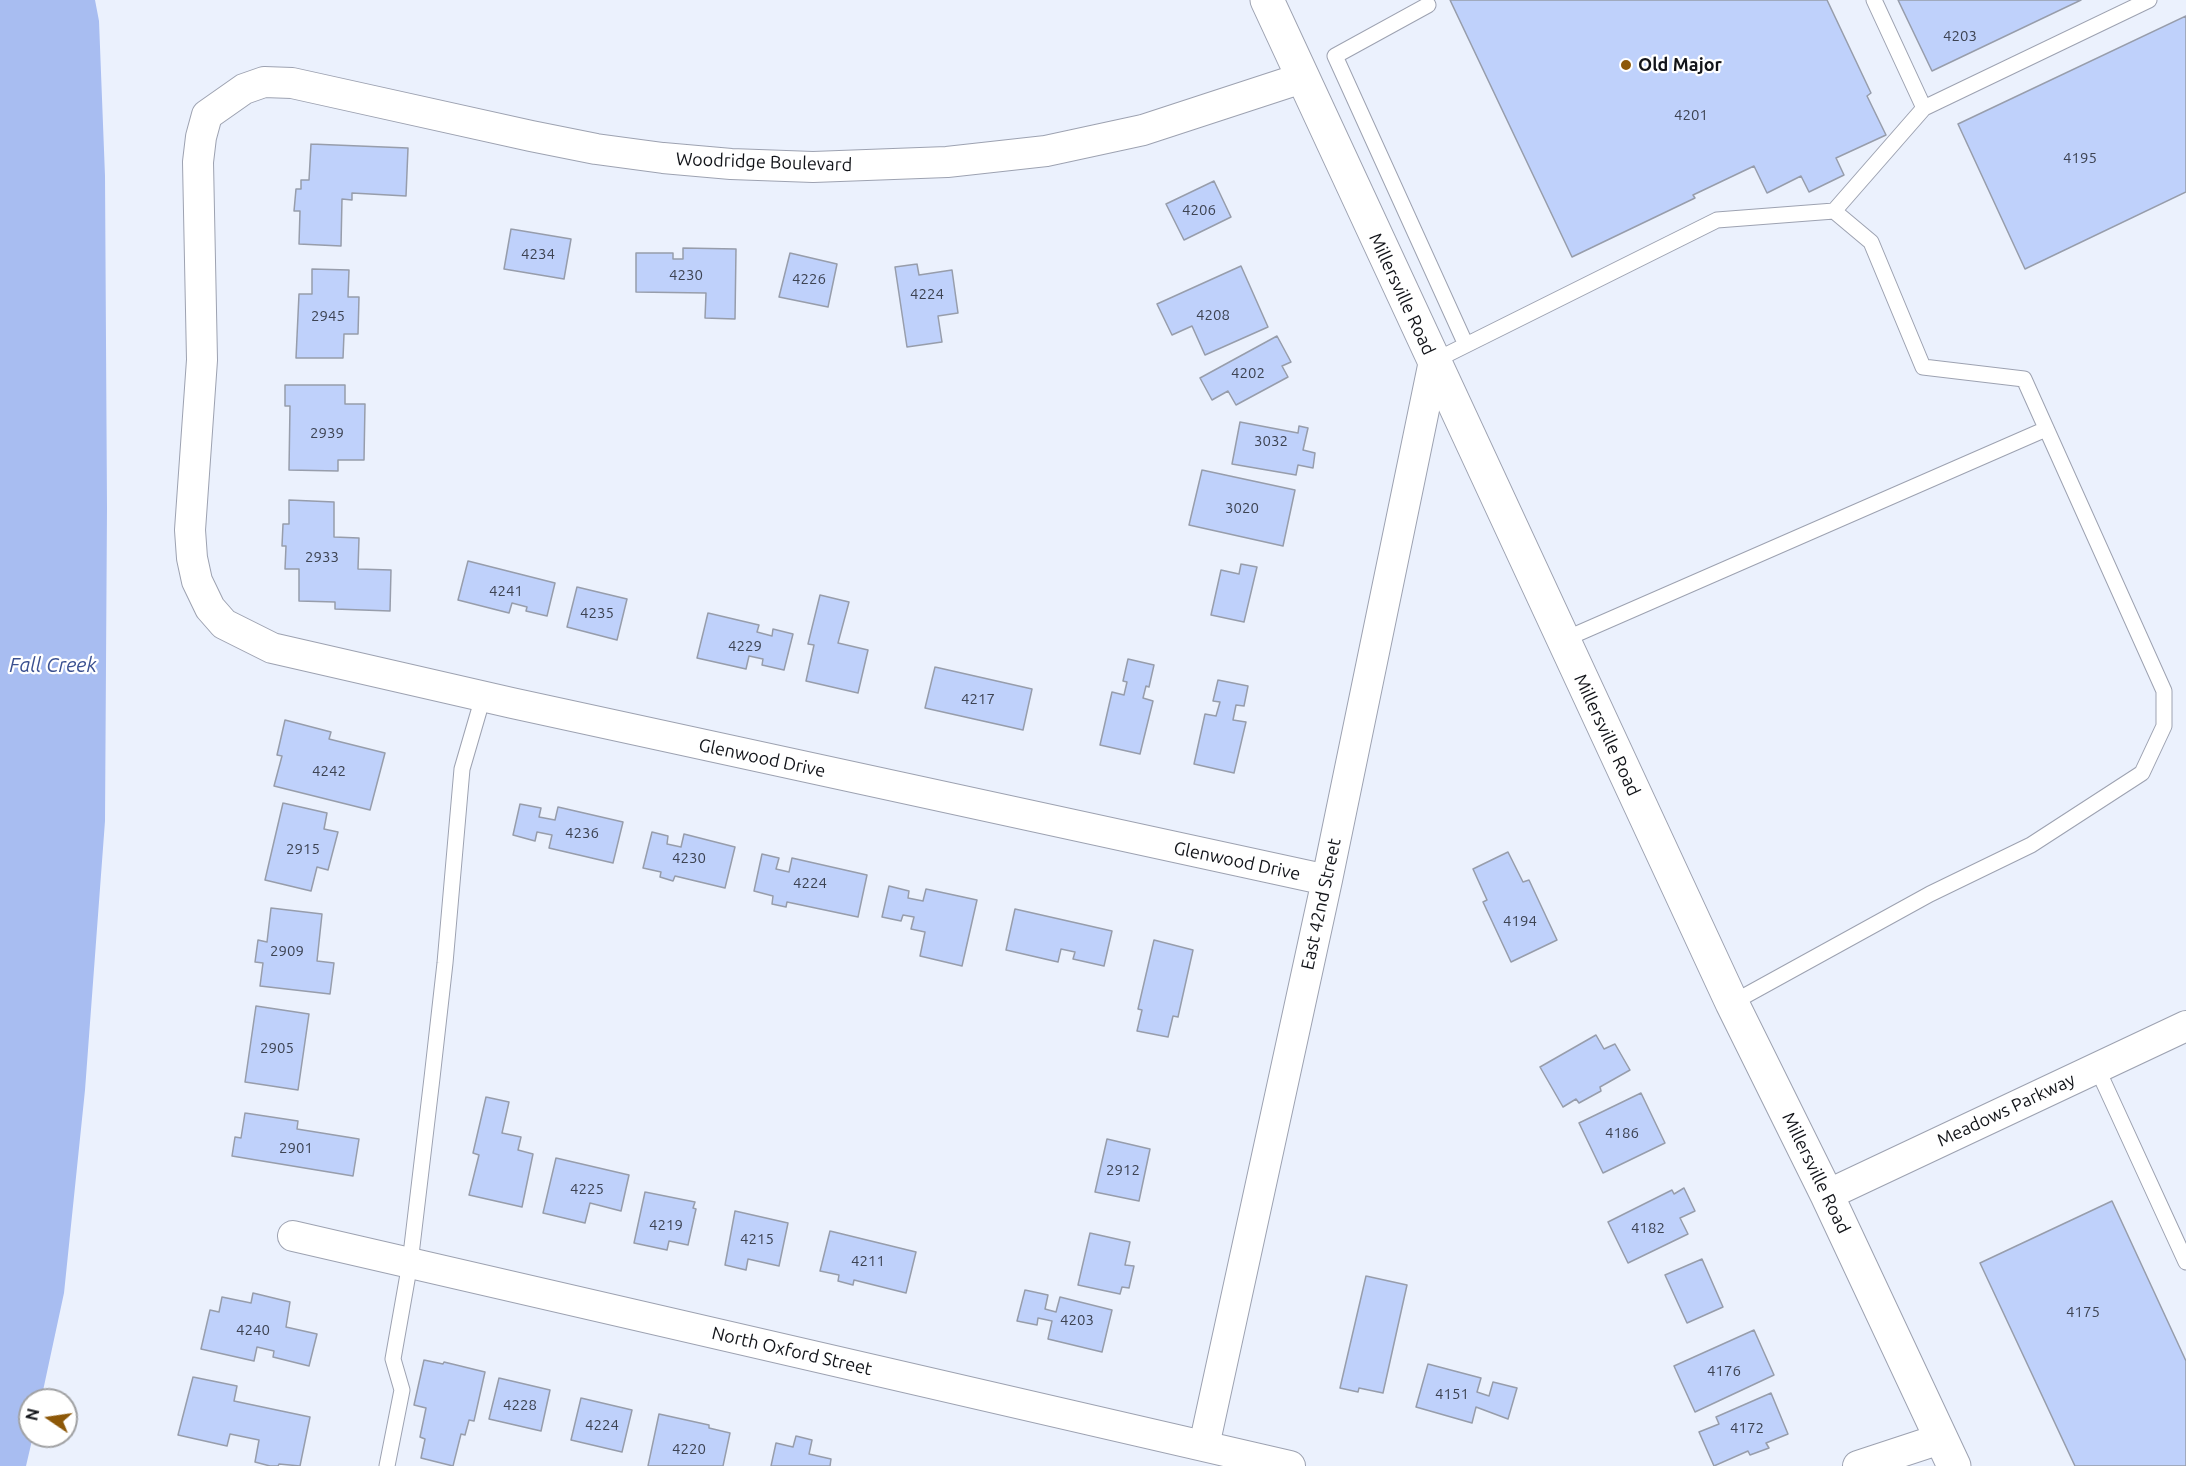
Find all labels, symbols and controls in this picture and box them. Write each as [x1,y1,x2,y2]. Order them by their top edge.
house number: 4203 [1943,27,1977,45]
place label: Old Major [1638,54,1722,76]
marker: Old Major [1619,58,1633,72]
house number: 4201 [1674,106,1708,124]
street label: Woodridge Boulevard [676,148,852,176]
house number: 4195 [2063,149,2097,167]
house number: 4206 [1182,201,1216,219]
street label: Millersville Road [1364,230,1440,358]
house number: 4234 [521,245,555,263]
house number: 4230 [669,266,703,284]
house number: 4226 [792,270,826,288]
house number: 4224 [910,285,944,303]
house number: 4208 [1196,306,1230,324]
house number: 2945 [311,307,345,325]
house number: 4202 [1231,364,1265,382]
house number: 2939 [310,424,344,442]
house number: 3032 [1254,432,1288,450]
house number: 3020 [1225,499,1259,517]
house number: 2933 [305,548,339,566]
house number: 4241 [489,582,523,600]
house number: 4235 [580,604,614,622]
house number: 4229 [728,637,762,655]
water label: Fall Creek [9,653,97,677]
street label: Millersville Road [1569,671,1645,799]
house number: 4217 [961,690,995,708]
street label: Glenwood Drive [697,734,827,782]
house number: 4242 [312,762,346,780]
house number: 4236 [565,824,599,842]
street label: East 42nd Street [1297,836,1345,972]
street label: Glenwood Drive [1172,837,1302,885]
house number: 2915 [286,840,320,858]
house number: 4230 [672,849,706,867]
house number: 4224 [793,874,827,892]
house number: 4194 [1503,912,1537,930]
house number: 2909 [270,942,304,960]
house number: 2905 [260,1039,294,1057]
street label: Meadows Parkway [1934,1069,2078,1151]
street label: Millersville Road [1777,1109,1855,1237]
house number: 4186 [1605,1124,1639,1142]
house number: 2901 [279,1139,313,1157]
house number: 2912 [1106,1161,1140,1179]
house number: 4225 [570,1180,604,1198]
house number: 4219 [649,1216,683,1234]
house number: 4182 [1631,1219,1665,1237]
house number: 4215 [740,1230,774,1248]
house number: 4211 [851,1252,885,1270]
house number: 4175 [2066,1303,2100,1321]
house number: 4203 [1060,1311,1094,1329]
house number: 4240 [236,1321,270,1339]
street label: North Oxford Street [710,1322,874,1380]
house number: 4176 [1707,1362,1741,1380]
house number: 4151 [1435,1385,1469,1403]
north arrow [18,1388,78,1448]
house number: 4228 [503,1396,537,1414]
text: N [22,1407,43,1422]
house number: 4224 [585,1416,619,1434]
house number: 4172 [1730,1419,1764,1437]
house number: 4220 [672,1440,706,1458]

